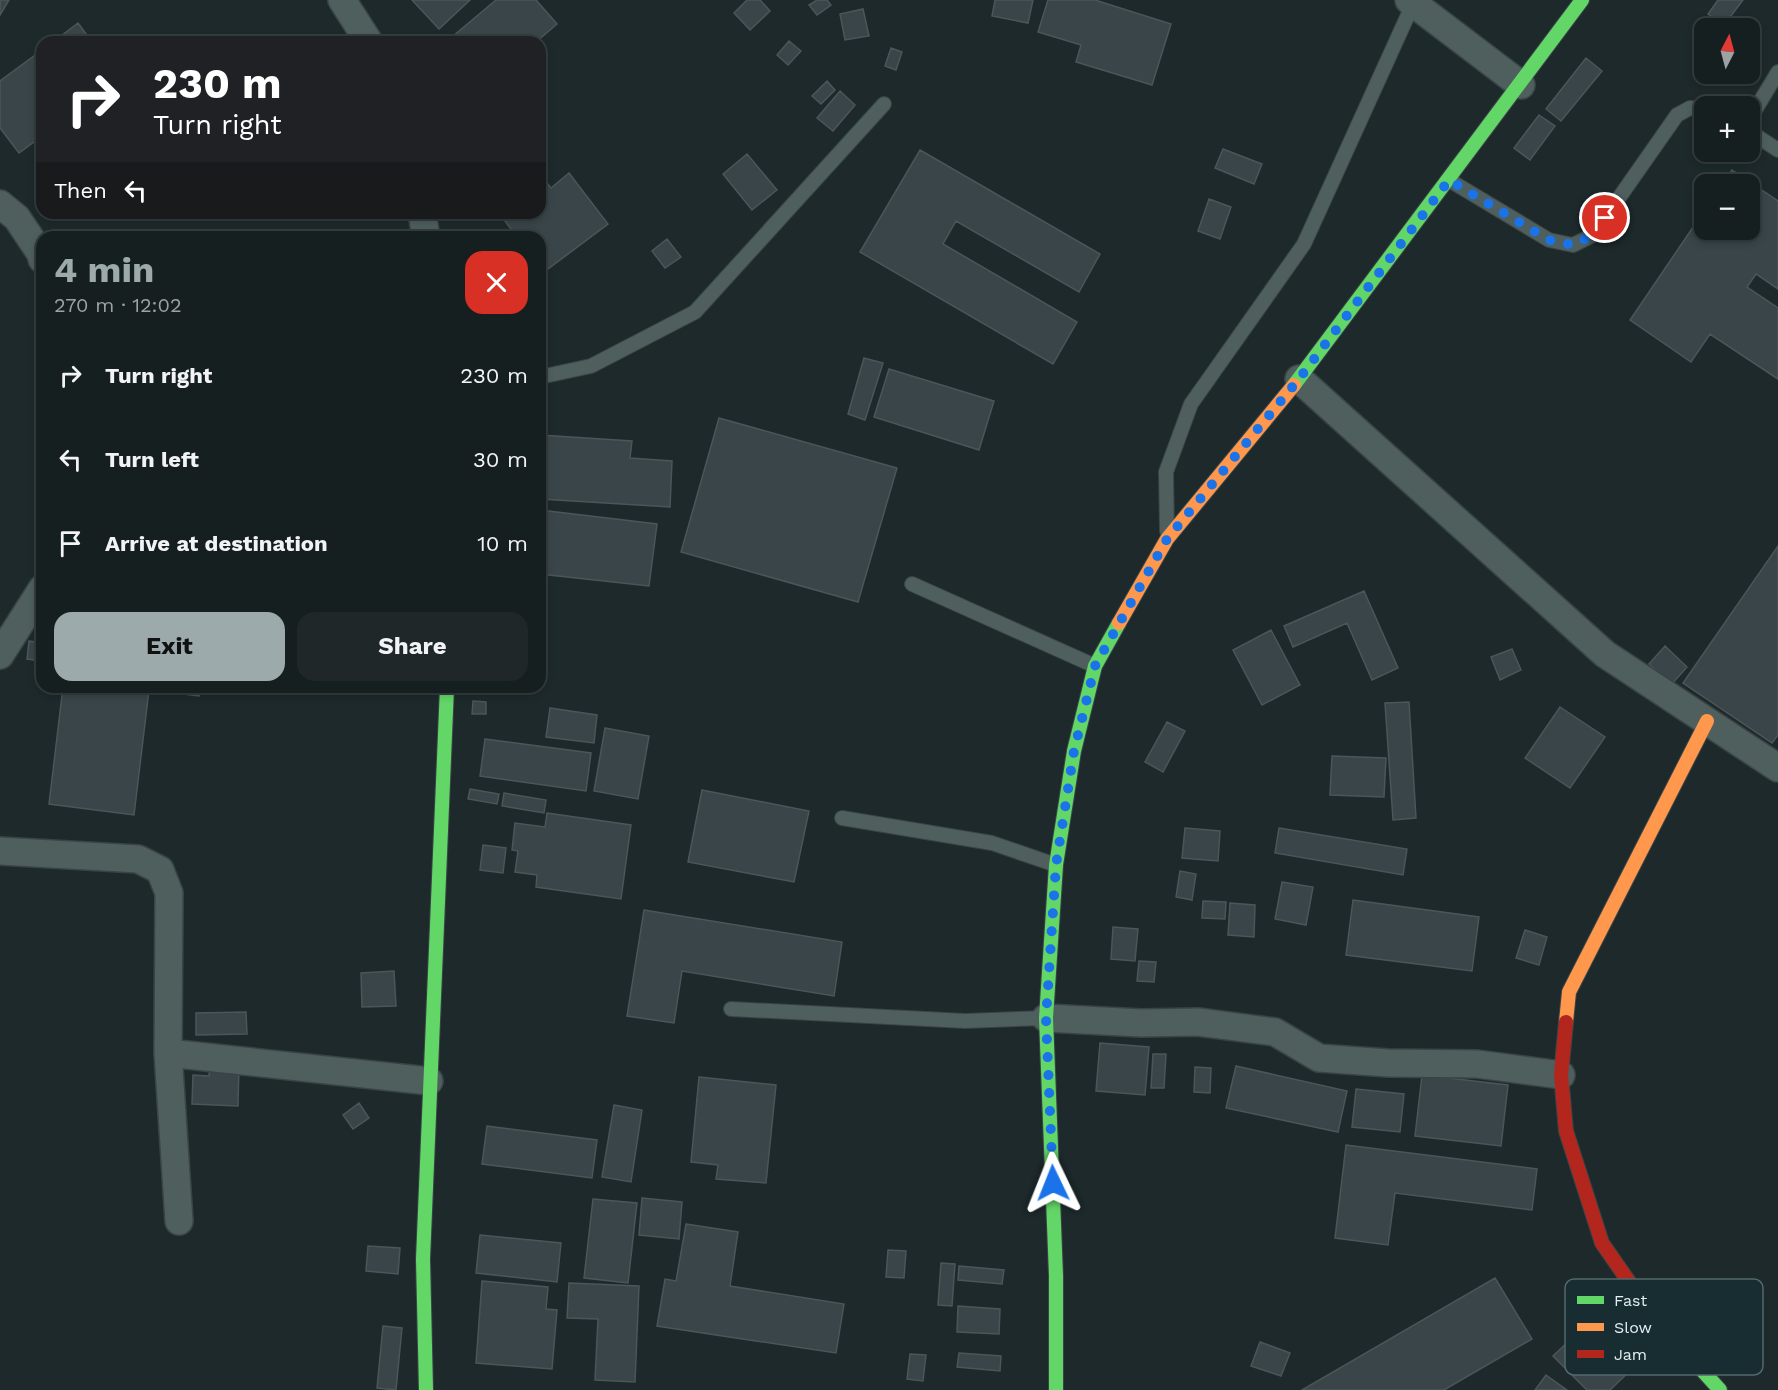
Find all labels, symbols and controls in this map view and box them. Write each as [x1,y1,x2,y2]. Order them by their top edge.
north arrow [1694,18,1760,84]
map controls [1694,18,1760,240]
text: 230 m [153,59,282,108]
icon: right [54,60,132,138]
button: + [1694,96,1760,162]
text: Turn right [153,109,282,141]
icon: left [119,174,152,207]
button: − [1694,174,1760,240]
text: Then [54,178,107,203]
pin [1579,192,1630,243]
icon: arrive [1588,201,1621,234]
text: 4 min [54,249,154,291]
button: close [465,251,528,314]
text: 270 m · 12:02 [54,293,182,317]
icon: right [54,359,87,392]
text: Turn right [105,363,212,388]
text: 230 m [460,363,528,388]
icon: left [54,443,87,476]
text: Turn left [105,447,199,472]
text: 30 m [473,447,528,472]
icon: arrive [54,527,87,560]
text: Arrive at destination [105,531,328,556]
text: 10 m [477,531,528,556]
button: Exit [54,612,285,681]
button: Share [297,612,528,681]
position arrow [1021,1151,1085,1215]
legend [1565,1279,1763,1375]
text: Fast [1614,1291,1647,1310]
text: Slow [1614,1318,1652,1337]
text: Jam [1614,1345,1647,1364]

